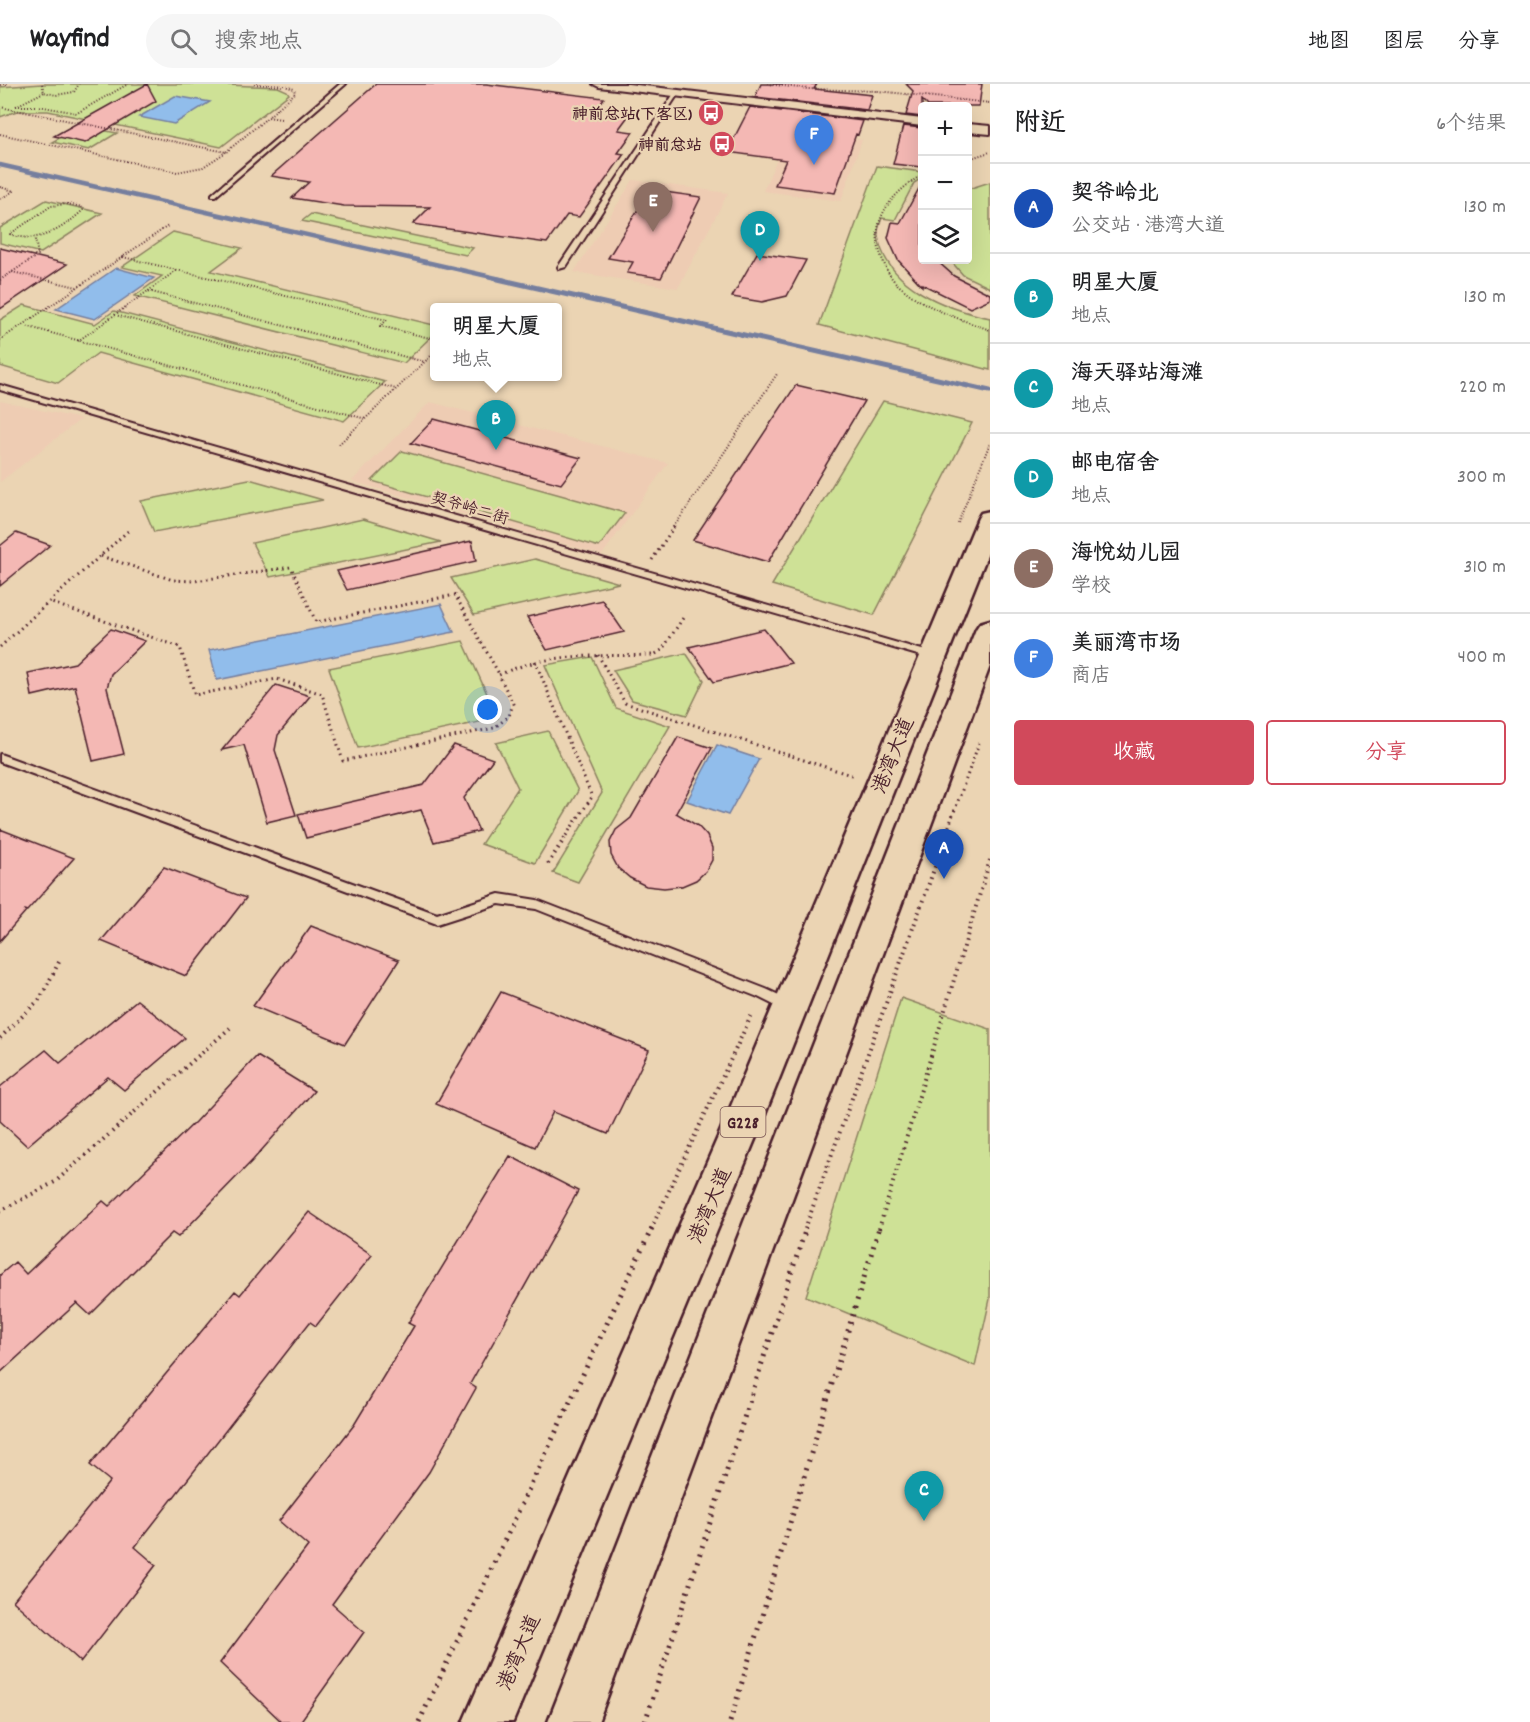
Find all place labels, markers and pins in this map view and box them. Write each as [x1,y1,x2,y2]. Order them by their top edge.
bus stop icon: 神前总站(下客区) [696,98,726,128]
place label: 神前总站(下客区) [572,104,692,127]
pin: F [794,116,834,165]
bus stop icon: 神前总站 [707,129,737,159]
place label: 神前总站 [638,135,702,158]
pin: E [634,182,672,232]
pin: D [740,212,780,261]
pin: B [476,400,516,450]
pin: A [924,830,964,879]
pin: C [904,1472,944,1521]

